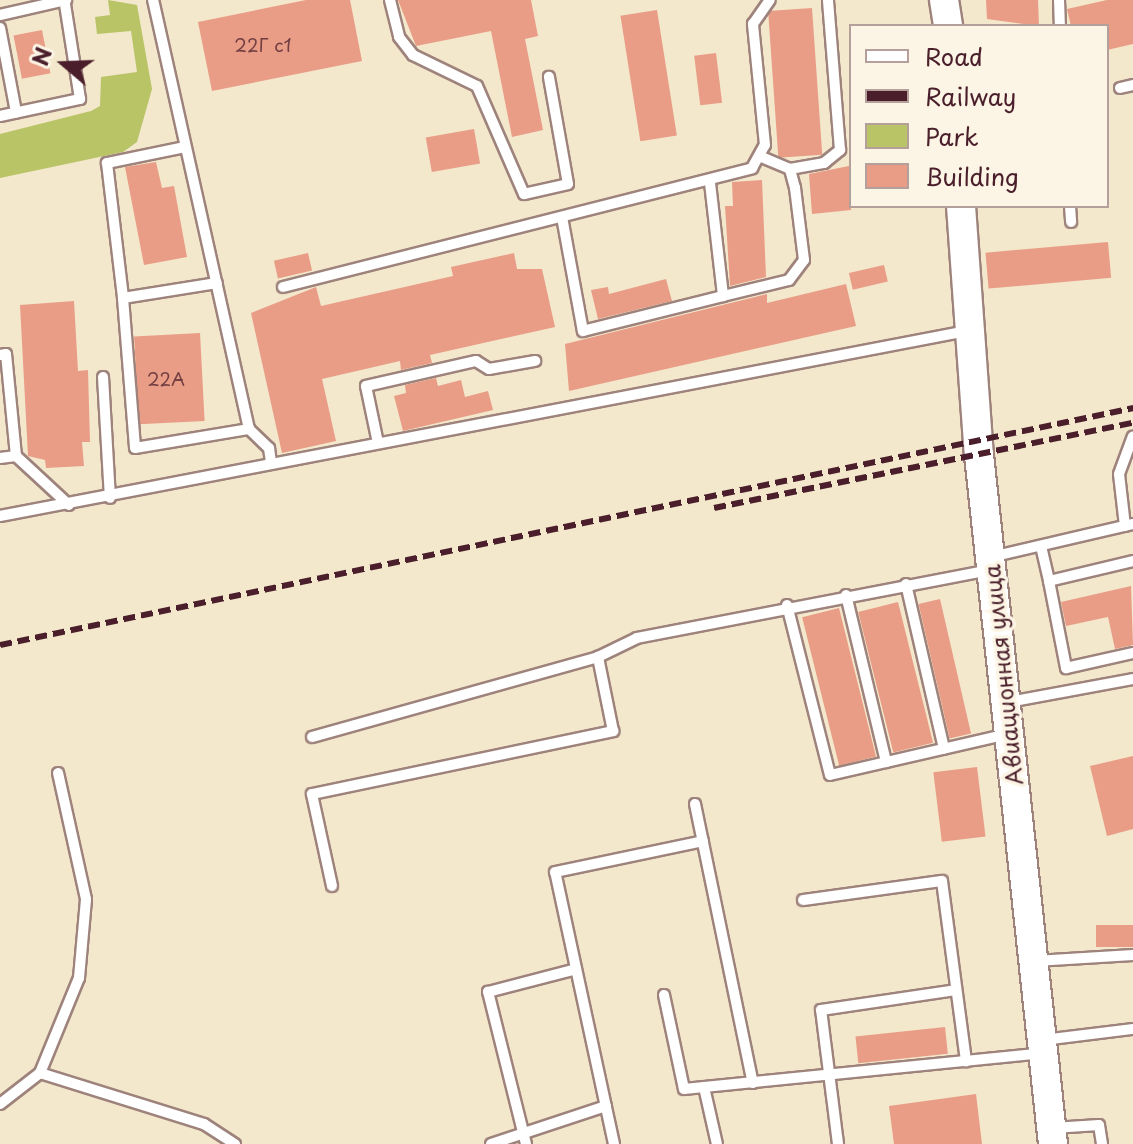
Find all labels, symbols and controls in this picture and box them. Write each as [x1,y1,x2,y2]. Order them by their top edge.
north arrow [24,24,104,104]
legend [849,24,1109,208]
house number: 22Г с1 [234,34,292,56]
text: Road [925,38,983,74]
text: N [22,42,59,70]
text: Railway [925,78,1016,114]
text: Park [925,118,979,154]
text: Building [925,158,1019,194]
house number: 22А [147,368,185,390]
street label: Авиационная улица [977,563,1027,787]

